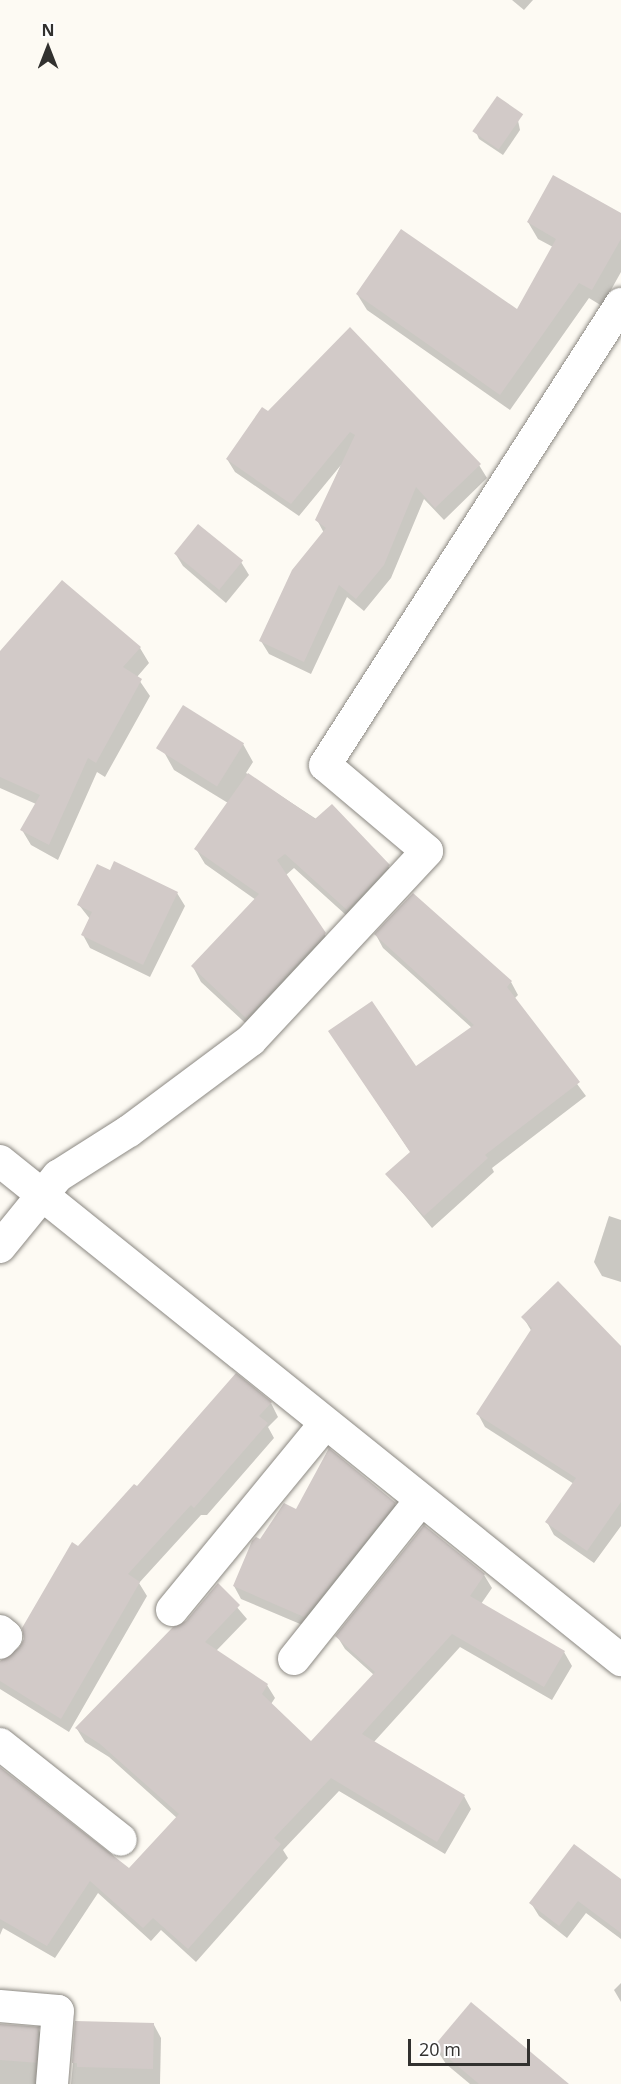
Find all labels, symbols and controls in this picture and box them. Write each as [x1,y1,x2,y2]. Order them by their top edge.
north arrow [18,18,78,78]
text: N [41,19,55,41]
scale bar [411,2027,532,2065]
text: 20 m [419,2037,461,2061]

